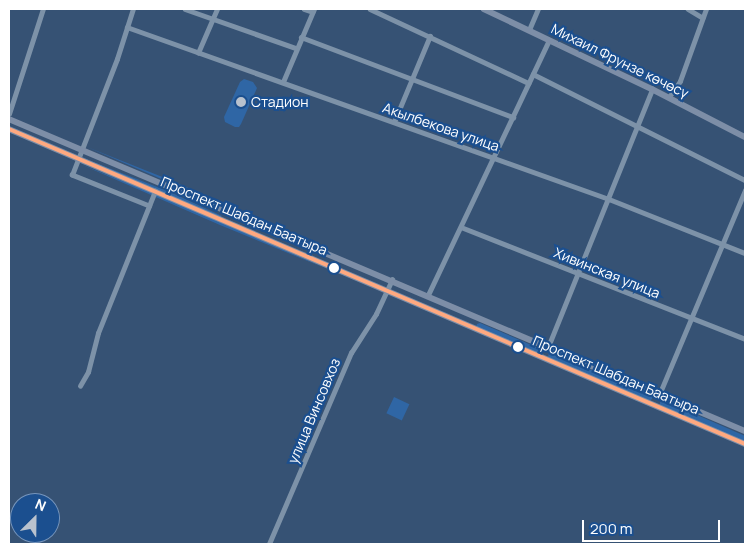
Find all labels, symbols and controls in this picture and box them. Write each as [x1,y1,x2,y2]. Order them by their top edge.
street label: Михаил Фрунзе көчөсү [548,20,692,102]
place label: Стадион [251,94,309,110]
marker: Стадион [235,96,247,108]
street label: Акылбекова улица [380,99,502,155]
street label: Проспект Шабдан Баатыра [158,173,330,259]
street label: Хивинская улица [552,244,662,302]
unlabelled marker [329,263,339,273]
street label: Проспект Шабдан Баатыра [530,332,702,418]
unlabelled marker [513,342,523,352]
street label: улица Винсовхоз [284,356,344,466]
north arrow [10,493,60,543]
text: N [32,494,49,515]
scale bar [584,510,722,542]
text: 200 m [590,518,633,539]

